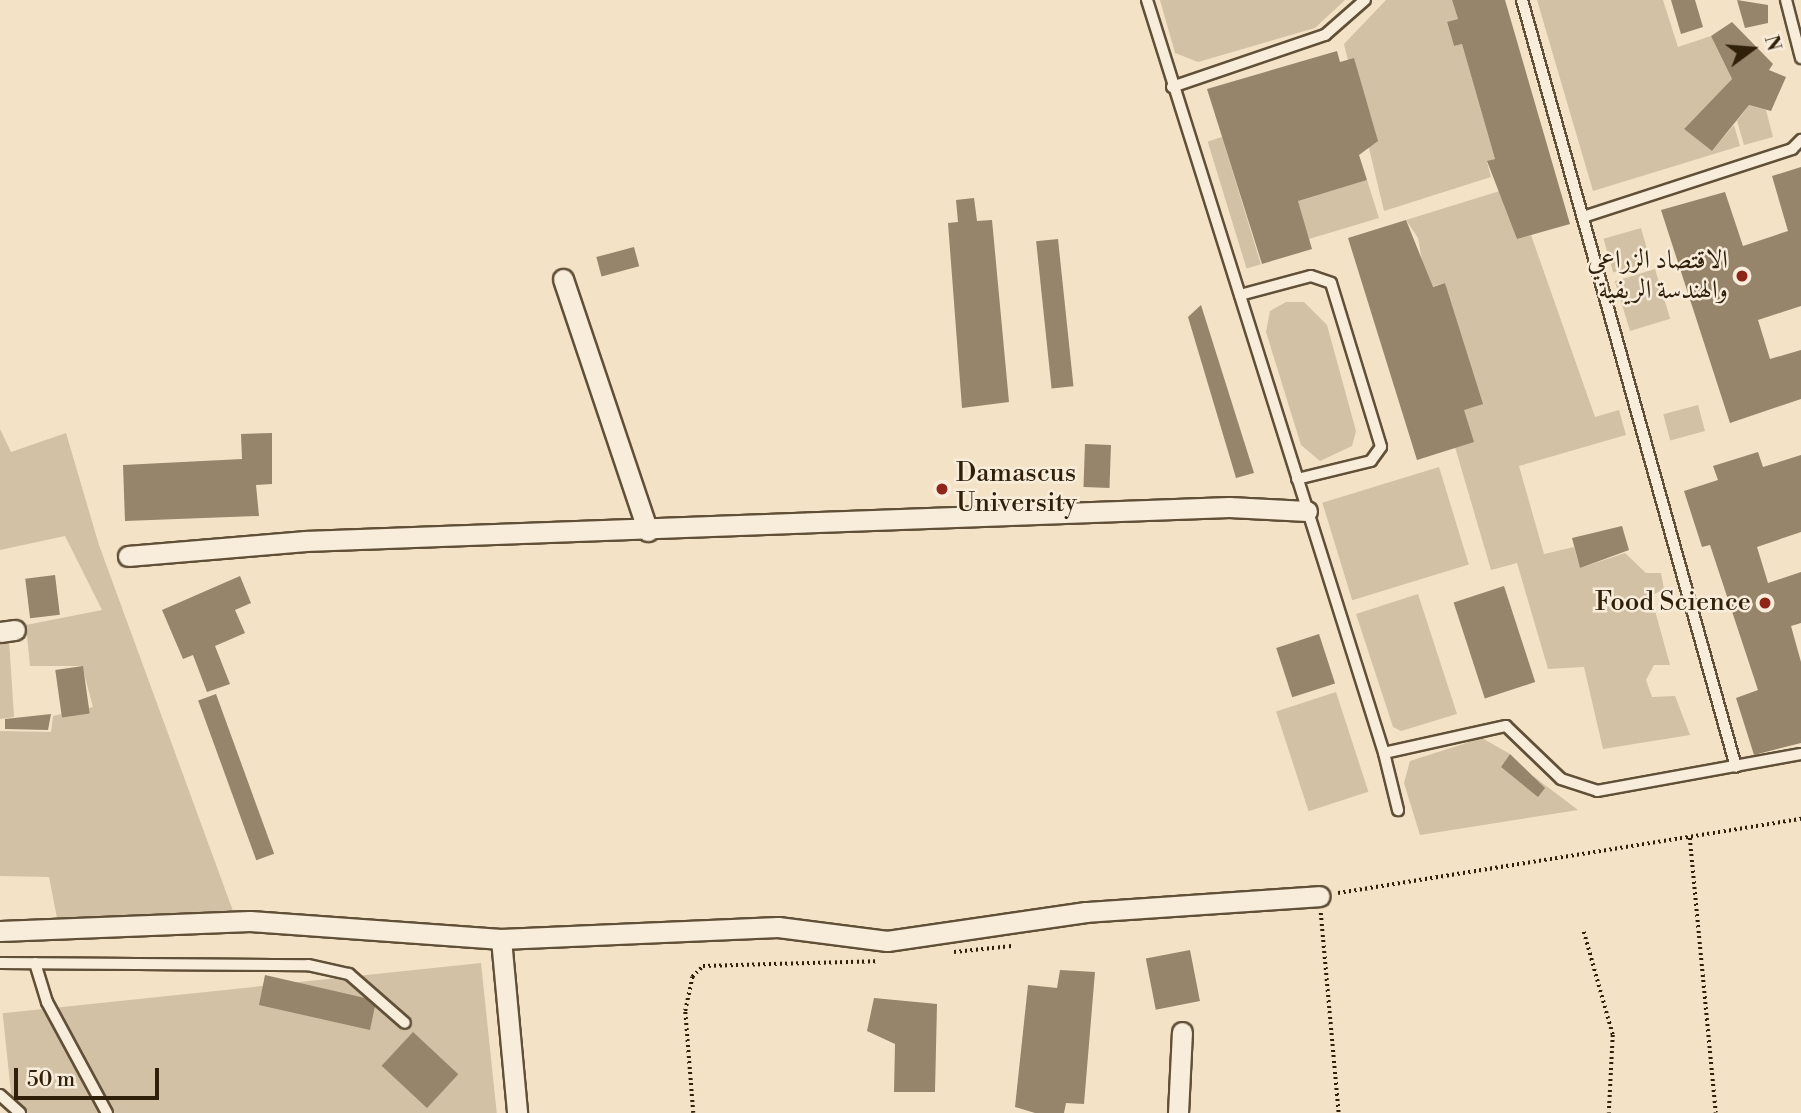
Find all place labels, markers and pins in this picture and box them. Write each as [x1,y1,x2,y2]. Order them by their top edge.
place label: الاقتصاد الزراعي والهندسة الريفية [1587,245,1728,306]
marker: الاقتصاد الزراعي والهندسة الريفية [1734,268,1750,284]
place label: Damascus University [956,458,1077,520]
marker: Damascus University [934,481,950,497]
place label: Food Science [1595,587,1751,619]
marker: Food Science [1757,595,1773,611]

